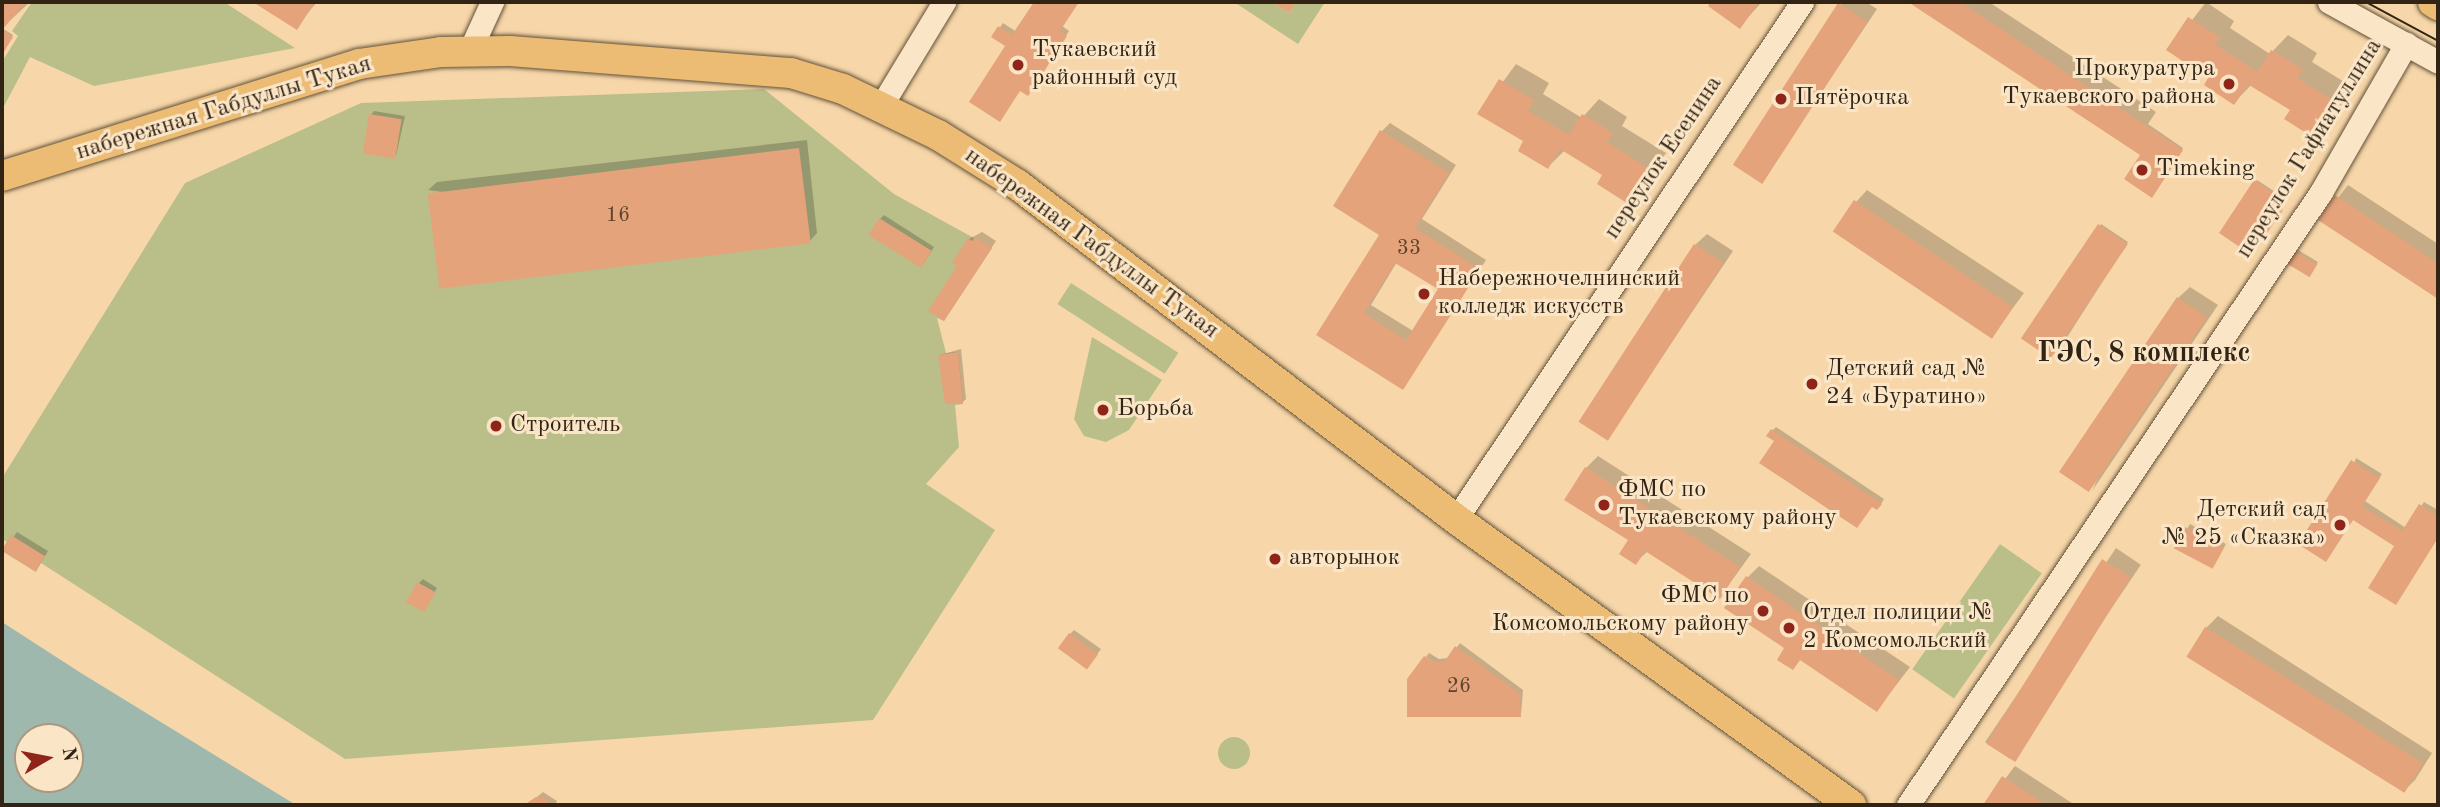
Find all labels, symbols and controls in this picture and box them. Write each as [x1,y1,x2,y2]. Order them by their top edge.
street label: переулок Гафиатуллина [2231,34,2389,264]
place label: Тукаевский районный суд [1032,37,1177,93]
street label: набережная Габдуллы Тукая [73,50,375,168]
place label: Прокуратура Тукаевского района [2002,56,2215,112]
marker: Тукаевский районный суд [1010,57,1026,73]
street label: переулок Есенина [1599,71,1729,245]
marker: Прокуратура Тукаевского района [2221,76,2237,92]
place label: Пятёрочка [1795,85,1909,113]
marker: Пятёрочка [1773,91,1789,107]
street label: набережная Габдуллы Тукая [958,142,1224,346]
place label: Timeking [2156,156,2255,184]
marker: Timeking [2134,162,2150,178]
house number: 16 [606,203,630,229]
house number: 33 [1397,236,1421,262]
place label: Набережночелнинский колледж искусств [1438,266,1680,322]
marker: Набережночелнинский колледж искусств [1416,286,1432,302]
district label: ГЭС, 8 комплекс [2037,337,2251,371]
place label: Детский сад № 24 «Буратино» [1826,356,1988,412]
marker: Детский сад № 24 «Буратино» [1804,376,1820,392]
place label: Борьба [1117,396,1193,424]
marker: Борьба [1095,402,1111,418]
place label: Строитель [510,412,620,440]
marker: Строитель [488,418,504,434]
place label: ФМС по Тукаевскому району [1618,477,1837,533]
marker: ФМС по Тукаевскому району [1596,497,1612,513]
place label: Детский сад № 25 «Сказка» [2162,497,2326,553]
marker: Детский сад № 25 «Сказка» [2332,517,2348,533]
place label: авторынок [1289,545,1400,573]
marker: авторынок [1267,551,1283,567]
place label: ФМС по Комсомольскому району [1492,583,1749,639]
place label: Отдел полиции № 2 Комсомольский [1803,600,1994,656]
marker: ФМС по Комсомольскому району [1755,603,1771,619]
marker: Отдел полиции № 2 Комсомольский [1781,620,1797,636]
house number: 26 [1447,674,1471,700]
north arrow [14,723,84,793]
text: N [58,746,79,763]

